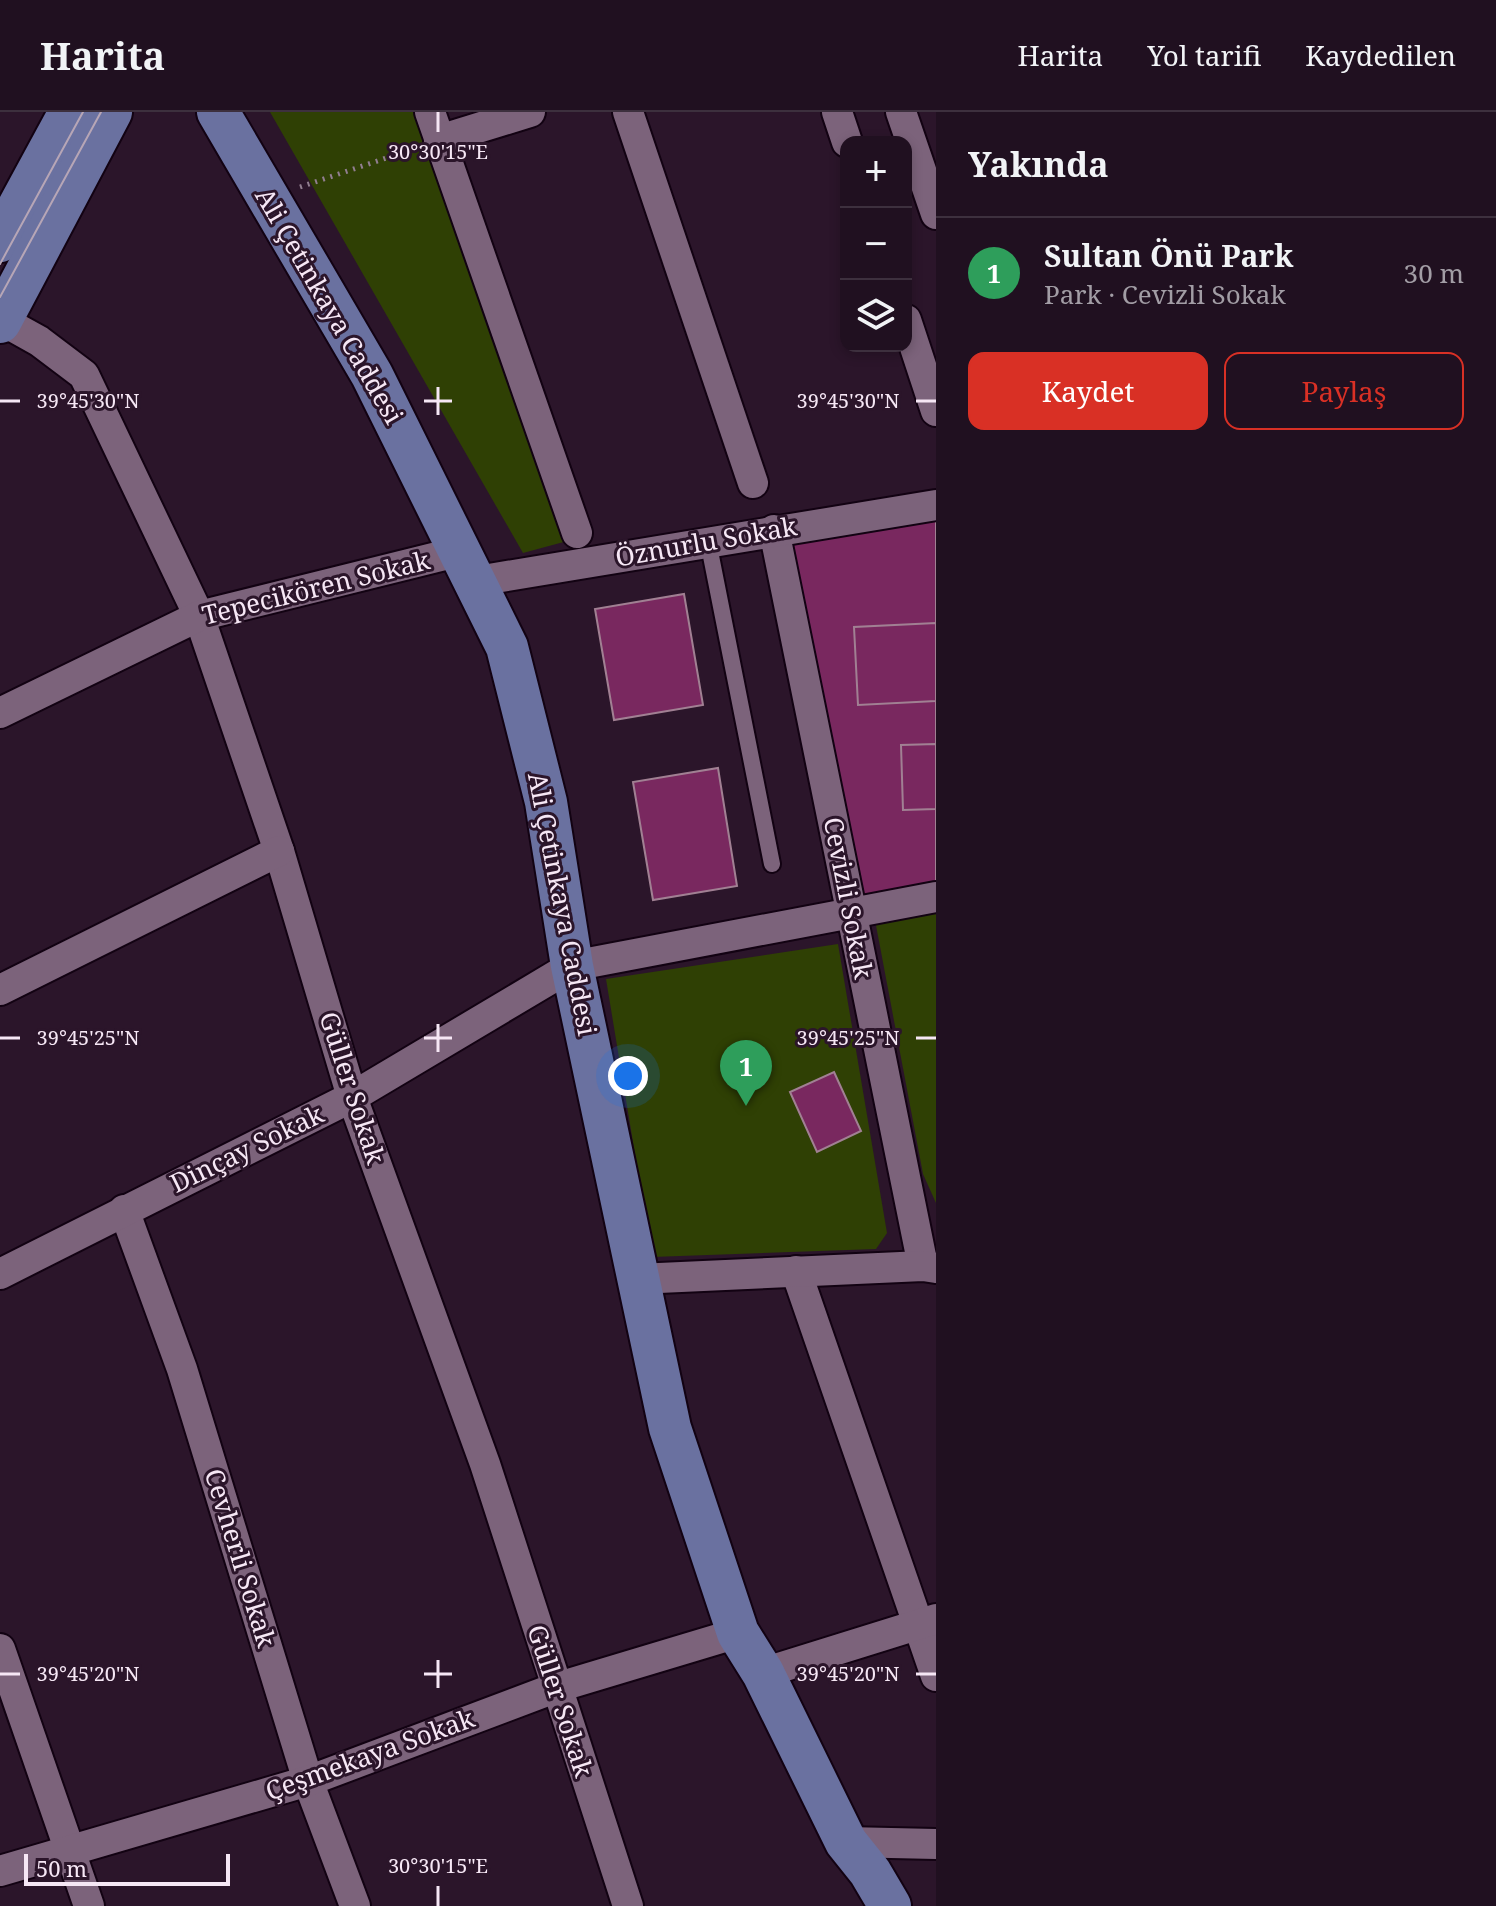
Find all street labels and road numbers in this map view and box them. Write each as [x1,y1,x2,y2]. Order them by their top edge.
street label: Ali Çetinkaya Caddesi [247,181,412,430]
street label: Öznurlu Sokak [612,507,800,575]
street label: Tepecikören Sokak [198,541,434,633]
street label: Ali Çetinkaya Caddesi [520,769,606,1039]
street label: Cevizli Sokak [816,814,882,982]
street label: Güller Sokak [311,1007,395,1169]
street label: Dinçay Sokak [164,1095,330,1201]
street label: Cevherli Sokak [197,1464,285,1652]
street label: Güller Sokak [519,1620,603,1782]
street label: Çeşmekaya Sokak [260,1699,480,1809]

